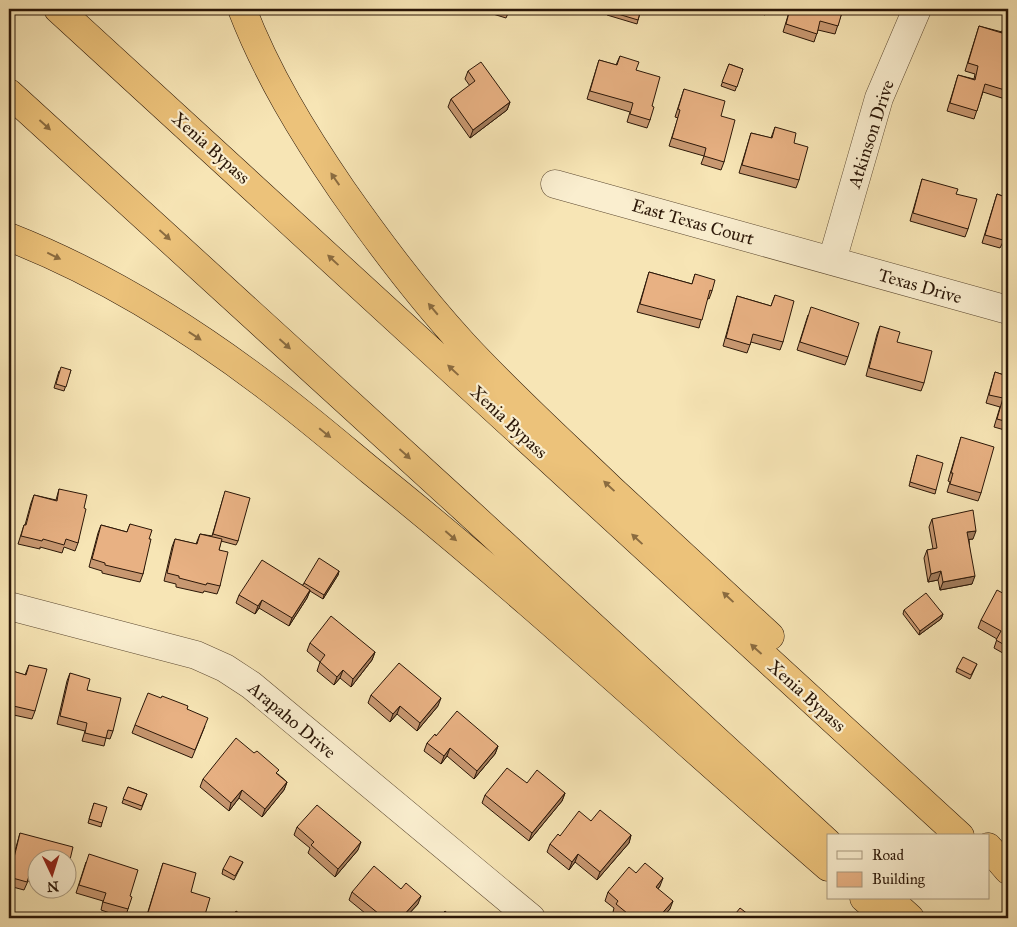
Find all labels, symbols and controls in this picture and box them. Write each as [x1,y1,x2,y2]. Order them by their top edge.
street label: Atkinson Drive [843,77,899,192]
street label: Xenia Bypass [168,107,254,189]
one-way arrow [38,119,50,131]
one-way arrow [330,172,340,186]
street label: East Texas Court [629,194,757,250]
one-way arrow [158,229,170,241]
one-way arrow [46,252,61,261]
one-way arrow [328,254,340,266]
street label: Texas Drive [876,264,964,308]
one-way arrow [427,303,439,315]
one-way arrow [188,332,202,341]
one-way arrow [278,338,290,350]
one-way arrow [447,364,459,376]
street label: Xenia Bypass [466,381,552,463]
one-way arrow [318,428,331,439]
one-way arrow [399,448,411,460]
one-way arrow [603,480,615,492]
one-way arrow [445,530,457,542]
one-way arrow [631,533,643,545]
one-way arrow [722,591,734,603]
one-way arrow [751,643,763,655]
street label: Xenia Bypass [764,655,850,737]
street label: Arapaho Drive [243,676,340,763]
legend [827,834,990,900]
text: Road [872,846,904,864]
north arrow [28,850,78,900]
text: Building [872,870,926,888]
text: N [46,878,59,895]

